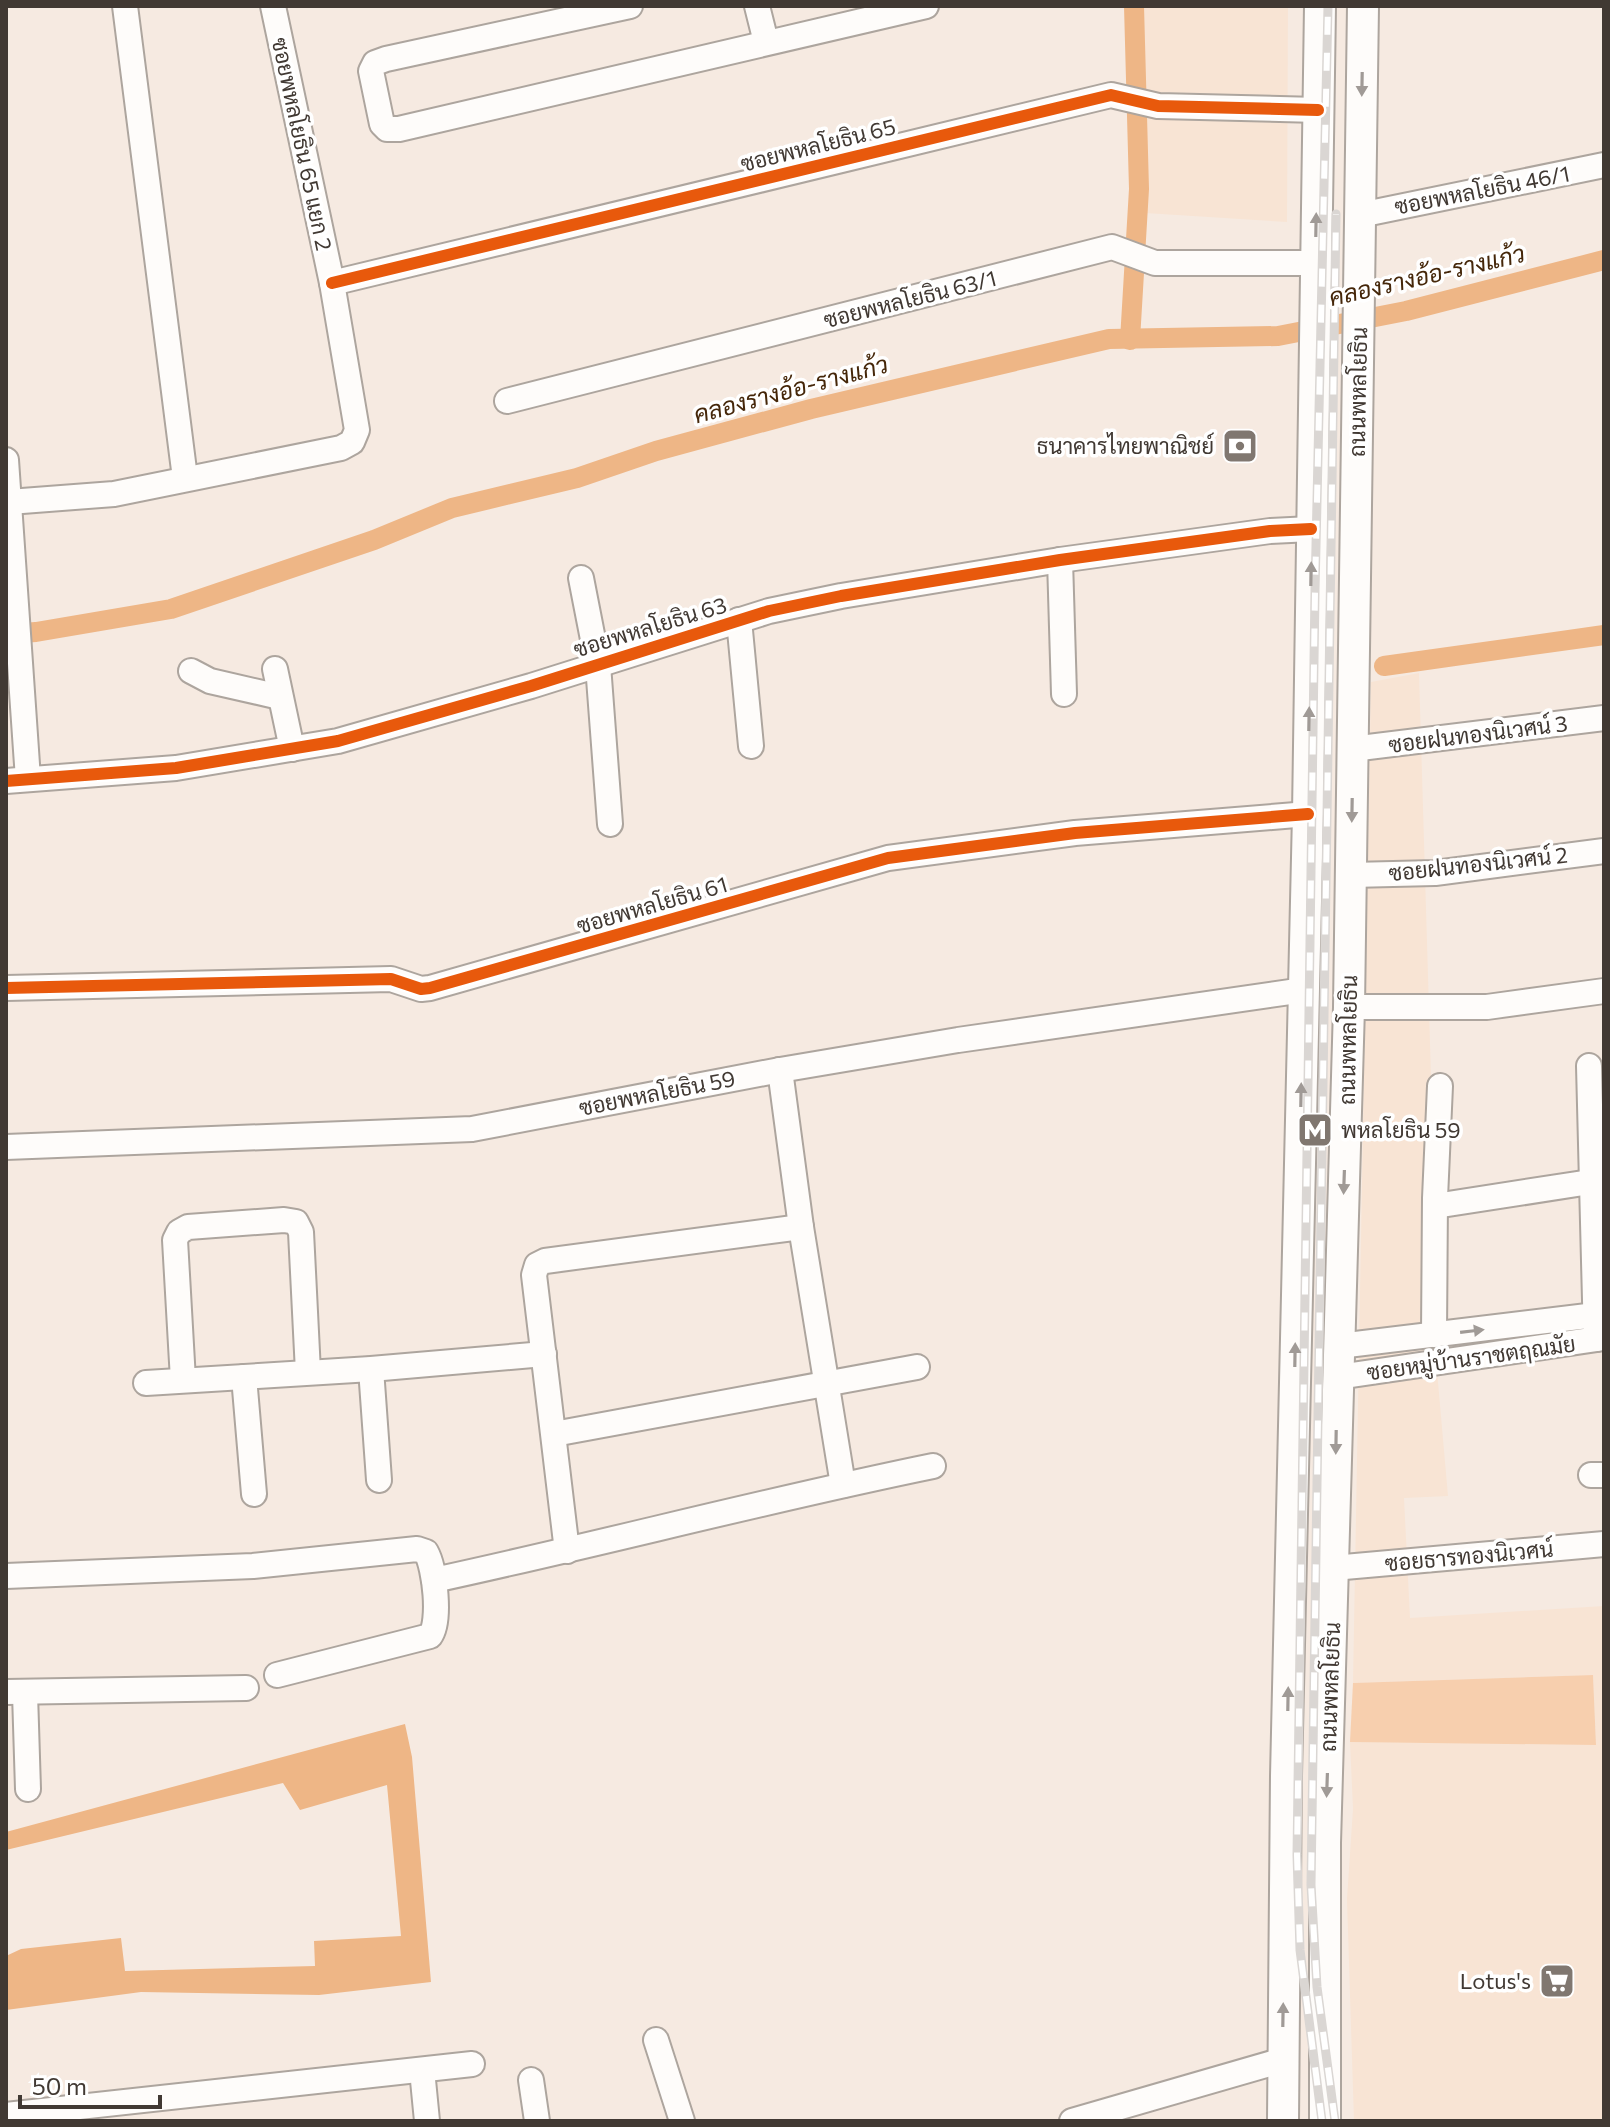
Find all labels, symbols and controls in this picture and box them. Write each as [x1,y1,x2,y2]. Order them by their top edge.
street label: ซอยพหลโยธิน 65 แยก 2 [267,35,338,253]
one-way arrow [1355,72,1368,97]
street label: ซอยพหลโยธิน 65 [738,112,898,177]
street label: ซอยพหลโยธิน 46/1 [1392,159,1572,220]
one-way arrow [1310,212,1323,237]
water label: คลองรางอ้อ-รางแก้ว [1326,238,1527,311]
street label: ซอยพหลโยธิน 63/1 [821,264,999,333]
street label: ถนนพหลโยธิน [1343,327,1372,457]
water label: คลองรางอ้อ-รางแก้ว [690,349,891,428]
bank icon: ธนาคารไทยพาณิชย์ [1221,427,1259,465]
place label: ธนาคารไทยพาณิชย์ [1036,432,1214,459]
one-way arrow [1305,561,1317,586]
street label: ซอยพหลโยธิน 63 [570,590,730,663]
one-way arrow [1303,706,1315,731]
street label: ซอยฝนทองนิเวศน์ 3 [1387,709,1569,758]
one-way arrow [1345,798,1358,823]
street label: ซอยฝนทองนิเวศน์ 2 [1387,841,1569,886]
street label: ซอยพหลโยธิน 61 [573,870,730,939]
street label: ถนนพหลโยธิน [1333,975,1362,1105]
street label: ซอยพหลโยธิน 59 [576,1064,737,1121]
one-way arrow [1295,1082,1308,1107]
metro station icon: พหลโยธิน 59 [1296,1111,1334,1149]
place label: พหลโยธิน 59 [1341,1116,1461,1143]
one-way arrow [1337,1170,1350,1195]
one-way arrow [1460,1324,1485,1337]
street label: ซอยหมู่บ้านราชตฤณมัย [1365,1329,1577,1388]
one-way arrow [1289,1342,1301,1367]
one-way arrow [1330,1429,1343,1455]
street label: ซอยธารทองนิเวศน์ [1384,1535,1554,1576]
street label: ถนนพหลโยธิน [1314,1621,1345,1753]
one-way arrow [1282,1686,1294,1711]
one-way arrow [1321,1773,1333,1798]
supermarket icon: Lotus's [1538,1962,1576,2000]
place label: Lotus's [1460,1967,1531,1994]
one-way arrow [1277,2002,1290,2027]
scale bar [20,2059,160,2109]
text: 50 m [32,2071,87,2100]

